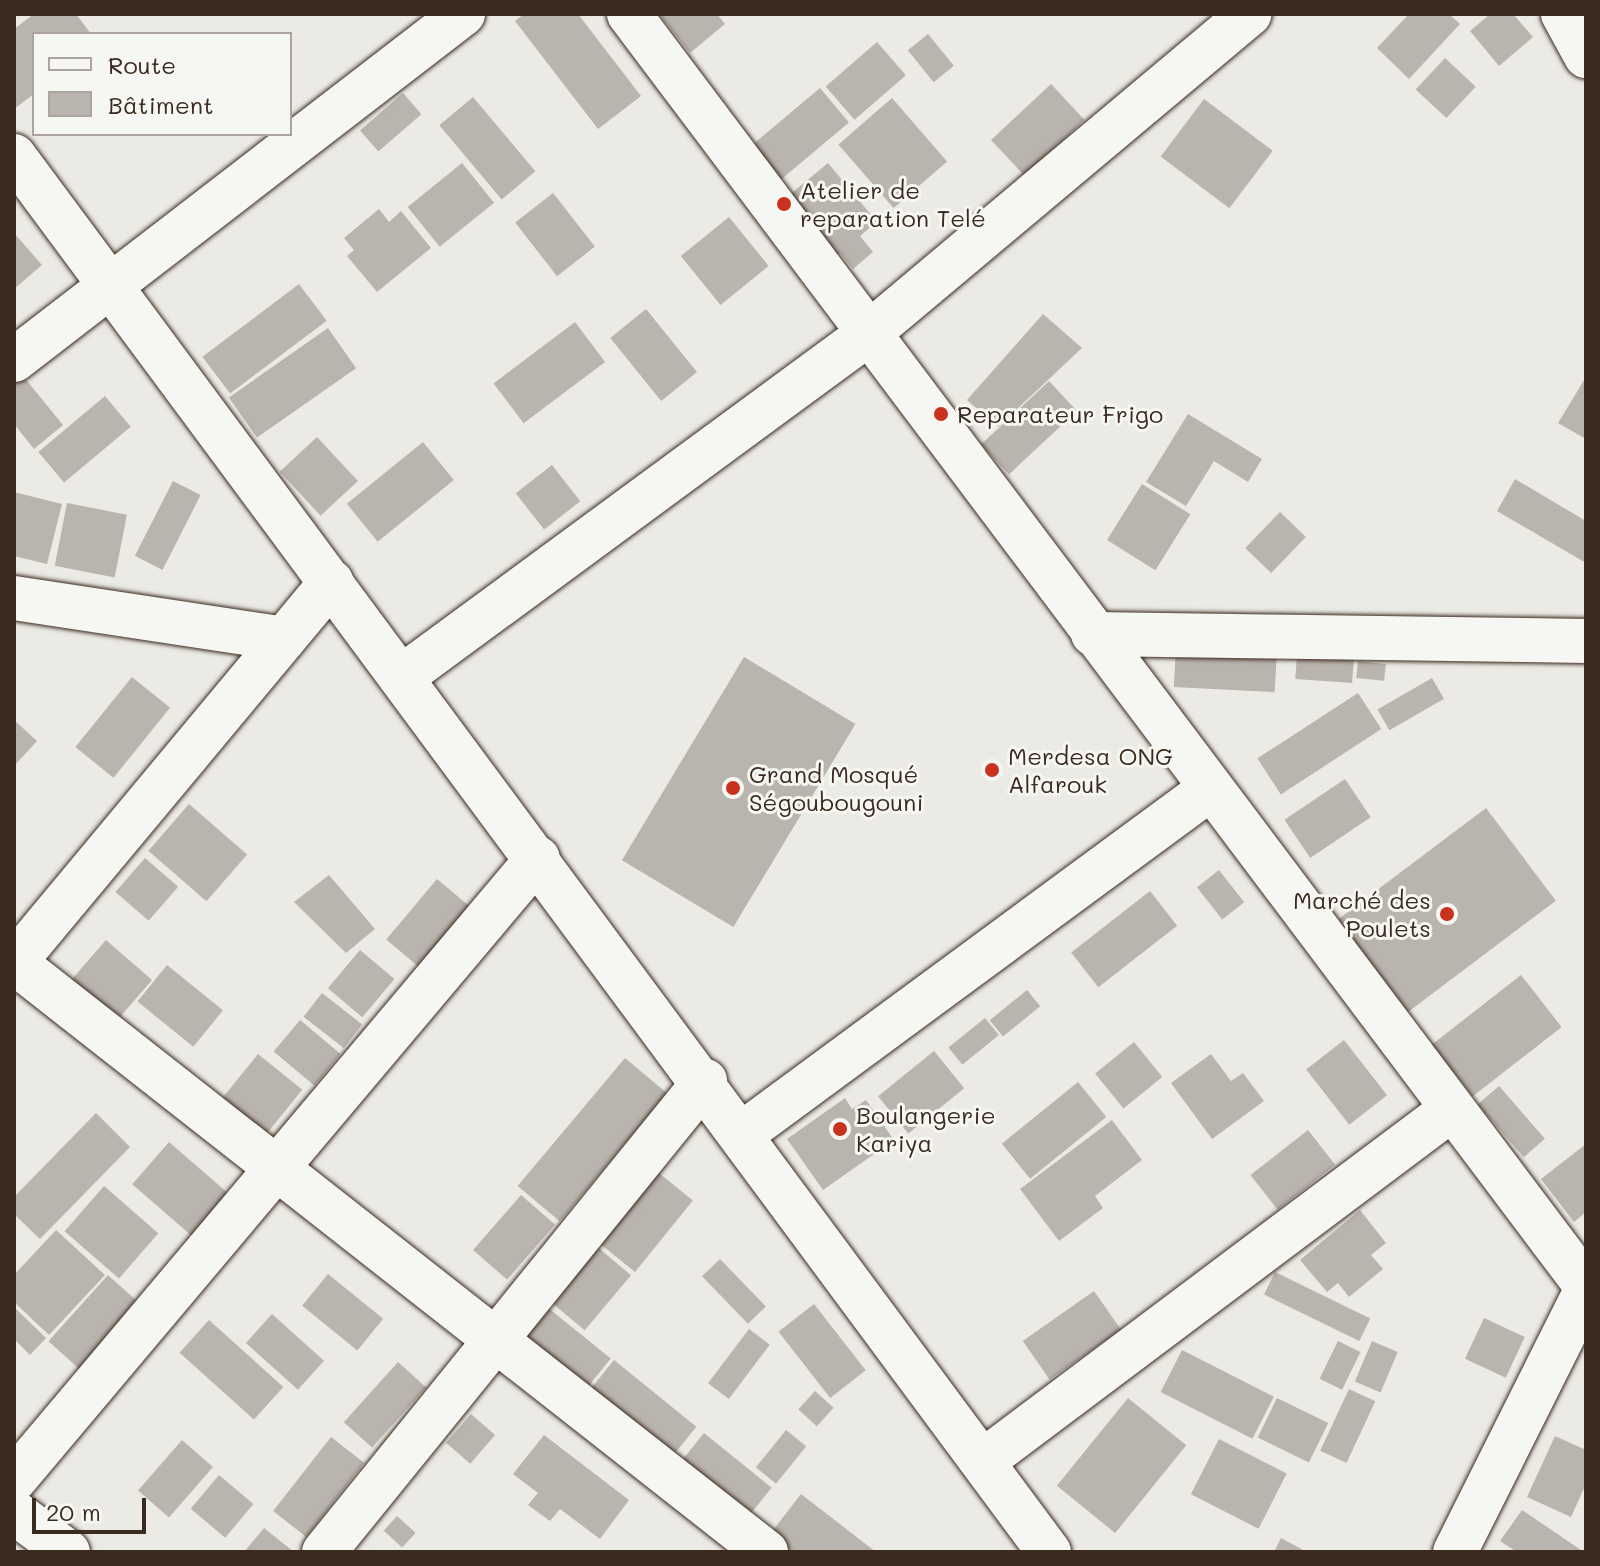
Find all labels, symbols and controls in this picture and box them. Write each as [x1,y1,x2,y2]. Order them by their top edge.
legend [32,32,292,136]
text: Route [108,49,176,80]
text: Bâtiment [108,89,214,120]
place label: Atelier de reparation Telé [800,176,986,232]
marker: Atelier de reparation Telé [775,195,793,213]
place label: Reparateur Frigo [957,400,1163,428]
marker: Reparateur Frigo [932,405,950,423]
place label: Merdesa ONG Alfarouk [1008,742,1173,798]
place label: Grand Mosqué Ségoubougouni [749,760,924,816]
marker: Merdesa ONG Alfarouk [983,761,1001,779]
marker: Grand Mosqué Ségoubougouni [724,779,742,797]
place label: Marché des Poulets [1293,886,1431,942]
marker: Marché des Poulets [1438,905,1456,923]
place label: Boulangerie Kariya [856,1101,996,1157]
marker: Boulangerie Kariya [831,1120,849,1138]
scale bar [36,1482,150,1532]
text: 20 m [46,1496,101,1527]

